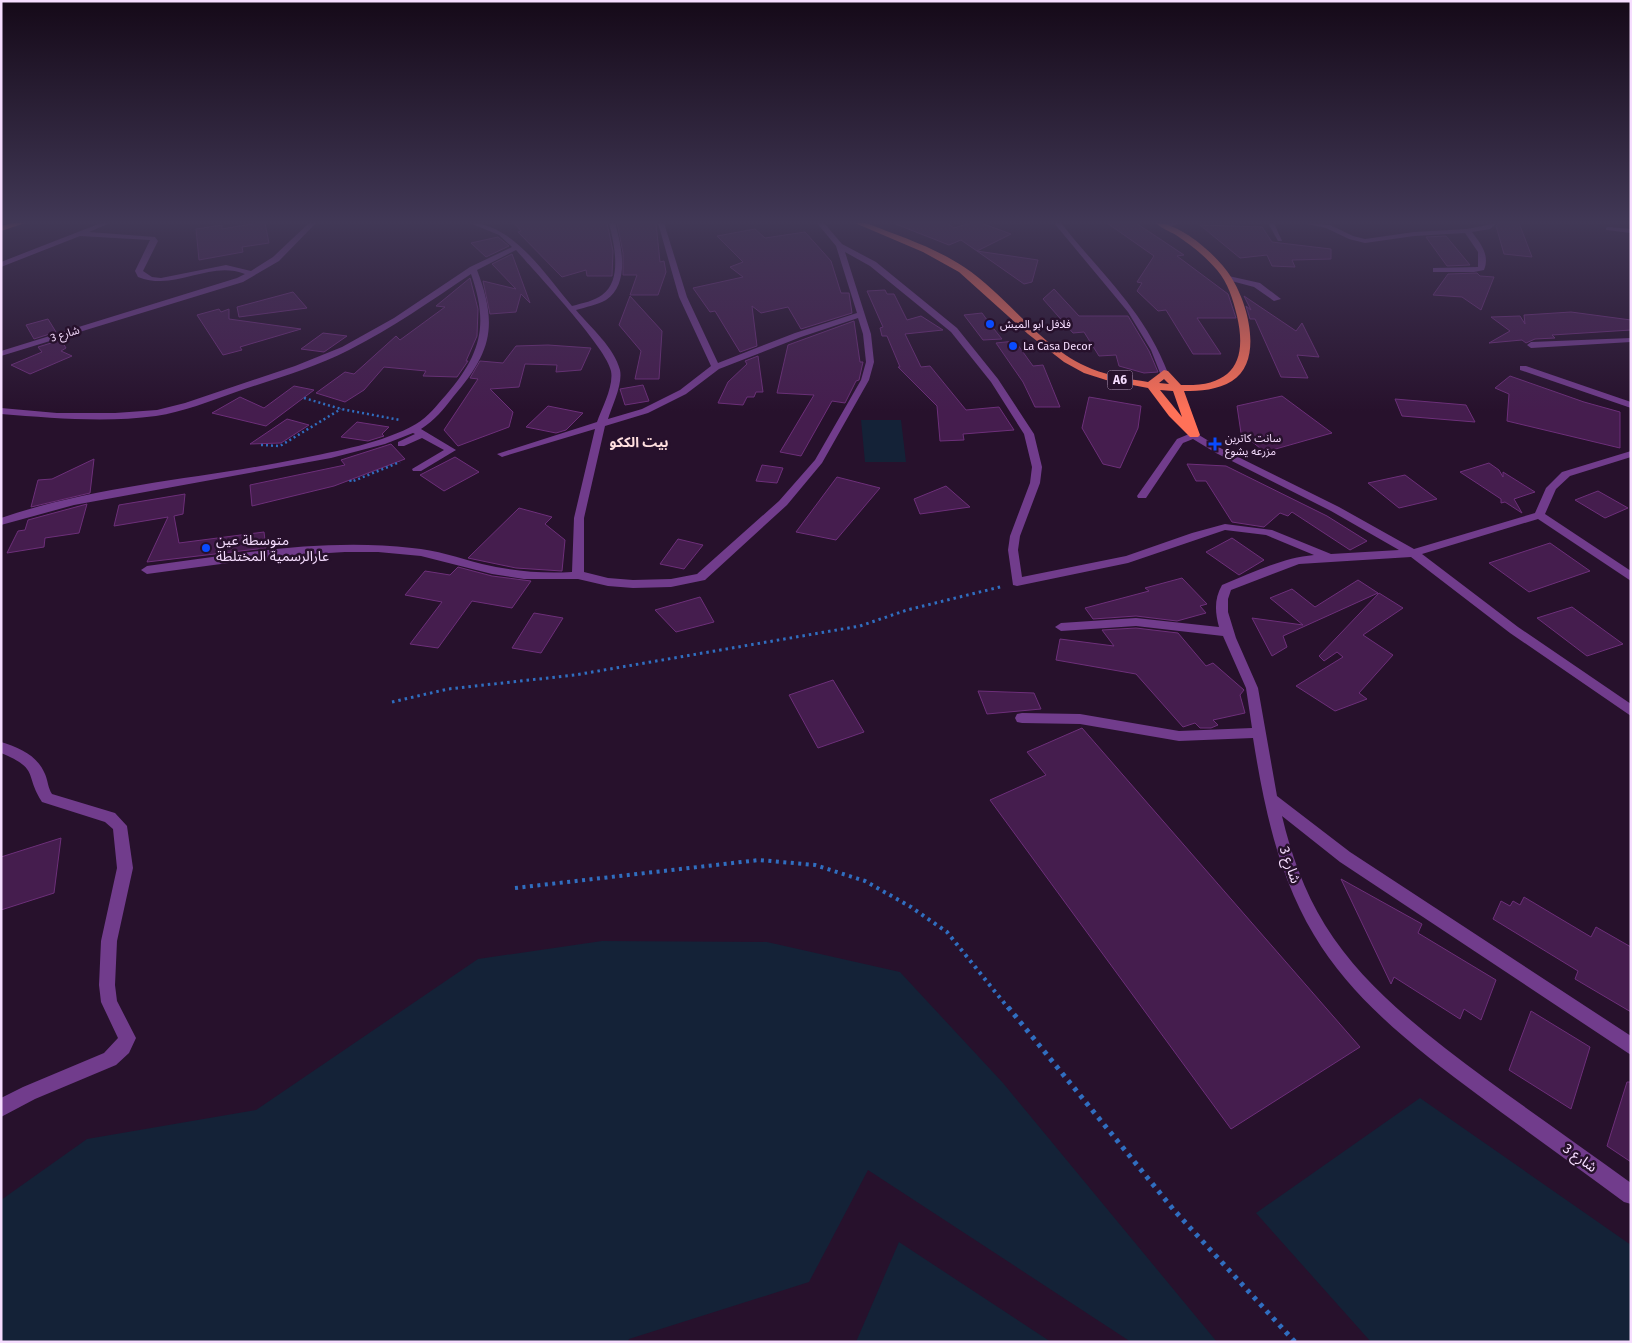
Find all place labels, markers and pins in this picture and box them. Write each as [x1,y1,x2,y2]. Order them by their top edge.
marker: فلافل ابو الميش [984,318,996,330]
place label: فلافل ابو الميش [1000,318,1071,331]
marker: La Casa Decor [1007,340,1019,352]
place label: La Casa Decor [1023,340,1093,353]
place label: سانت كاترين مزرعه يشوع [1225,432,1281,459]
marker: سانت كاترين مزرعه يشوع [1209,438,1221,450]
place label: متوسطة عين عارالرسمية المختلطة [216,532,329,565]
marker: متوسطة عين عارالرسمية المختلطة [200,542,212,554]

